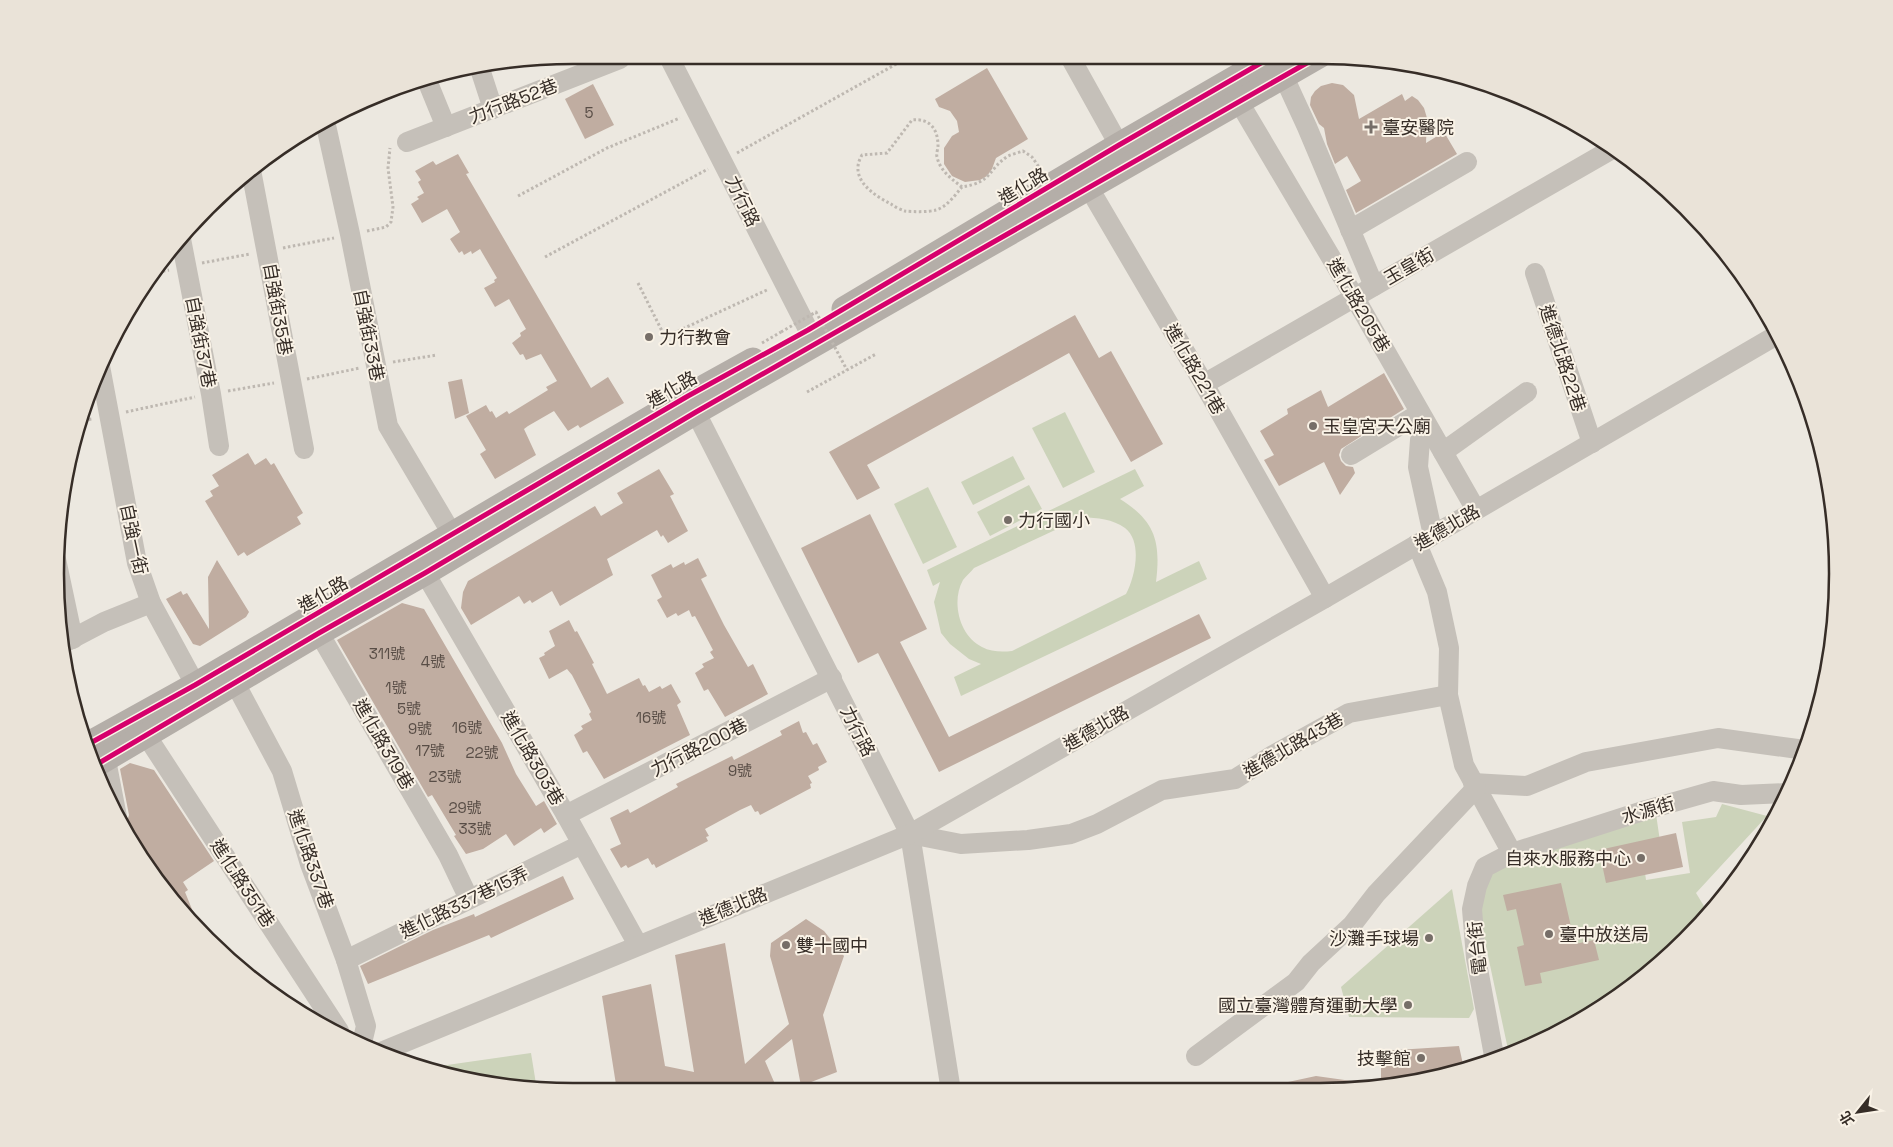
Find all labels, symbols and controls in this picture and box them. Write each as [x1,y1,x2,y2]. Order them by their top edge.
street label: 力行路52巷 [465,74,561,128]
house number: 5 [585,103,594,122]
place label: 臺安醫院 [1382,116,1454,139]
marker: 臺安醫院 [1364,120,1378,134]
street label: 進化路 [994,162,1052,210]
street label: 力行路 [721,172,765,230]
street label: 玉皇街 [1380,243,1438,289]
street label: 進化路205巷 [1323,254,1395,356]
street label: 自強街35巷 [259,261,297,357]
street label: 自強街33巷 [349,287,389,383]
street label: 自強街37巷 [181,294,221,390]
street label: 進德北路22巷 [1535,301,1591,415]
street label: 進化路221巷 [1160,319,1230,419]
place label: 力行教會 [659,326,731,349]
marker: 力行教會 [643,331,655,343]
street label: 進化路 [643,366,701,412]
place label: 玉皇宮天公廟 [1323,415,1431,438]
marker: 玉皇宮天公廟 [1307,420,1319,432]
street label: 進德北路 [1410,499,1484,555]
street label: 自強一街 [115,501,153,577]
place label: 力行國小 [1018,509,1090,532]
marker: 力行國小 [1002,514,1014,526]
street label: 進化路 [294,571,352,617]
house number: 311號 [369,644,405,663]
house number: 4號 [421,652,445,671]
house number: 1號 [385,678,407,697]
street label: 進化路319巷 [349,694,419,794]
house number: 5號 [397,699,421,718]
street label: 進德北路 [1059,700,1133,756]
street label: 力行路 [835,702,881,760]
street label: 進化路303巷 [497,707,569,809]
street label: 進德北路43巷 [1239,707,1347,783]
house number: 16號 [636,708,666,727]
street label: 力行路200巷 [647,713,751,781]
house number: 16號 [452,718,482,737]
house number: 9號 [408,719,432,738]
house number: 17號 [415,741,445,760]
house number: 22號 [465,743,499,762]
house number: 9號 [728,761,752,780]
house number: 23號 [428,767,462,786]
street label: 水源街 [1619,792,1677,828]
house number: 29號 [448,798,482,817]
street label: 進化路337巷 [283,806,339,912]
house number: 33號 [458,819,492,838]
street label: 進化路351巷 [206,834,280,932]
place label: 自來水服務中心 [1505,847,1631,870]
marker: 自來水服務中心 [1635,852,1647,864]
street label: 進化路337巷15弄 [396,861,532,943]
street label: 進德北路 [695,882,771,930]
street label: 電台街 [1463,920,1491,976]
place label: 臺中放送局 [1559,923,1649,946]
place label: 沙灘手球場 [1329,927,1419,950]
marker: 臺中放送局 [1543,928,1555,940]
marker: 沙灘手球場 [1423,932,1435,944]
place label: 雙十國中 [796,934,868,957]
marker: 雙十國中 [780,939,792,951]
place label: 國立臺灣體育運動大學 [1218,994,1398,1017]
marker: 國立臺灣體育運動大學 [1402,999,1414,1011]
place label: 技擊館 [1357,1047,1411,1070]
marker: 技擊館 [1415,1052,1427,1064]
north arrow [1833,1087,1883,1137]
text: 北 [1835,1108,1858,1129]

